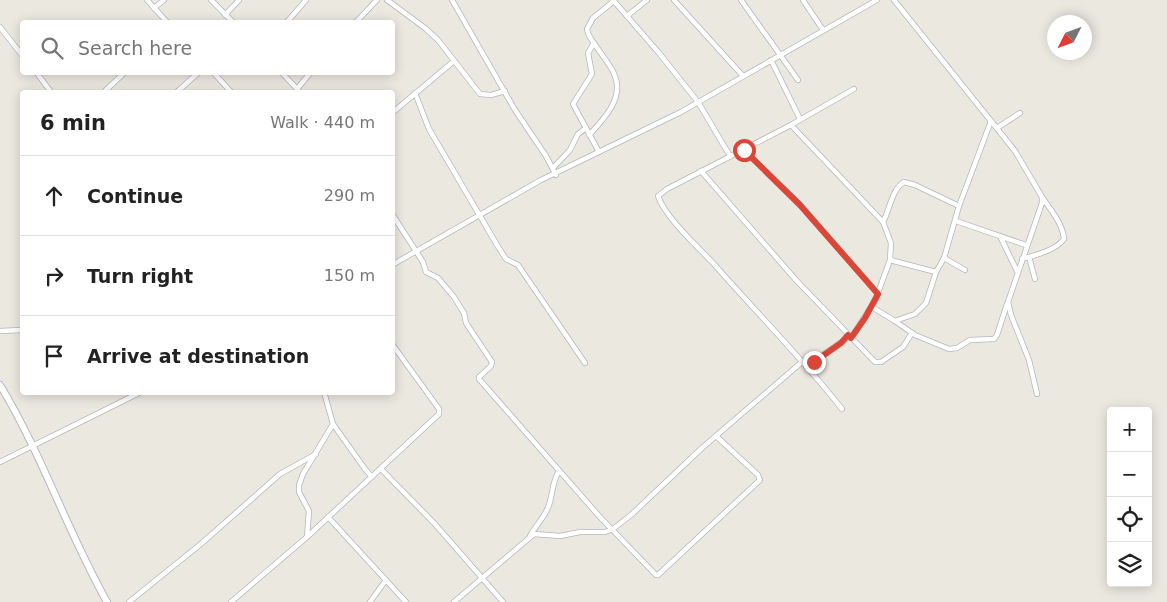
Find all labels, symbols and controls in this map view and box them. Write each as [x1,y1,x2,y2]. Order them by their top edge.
north arrow [1047,15,1092,60]
search box [20,20,395,75]
icon: search [38,34,66,62]
text: Search here [78,37,192,59]
text: 6 min [40,111,106,135]
text: Walk · 440 m [270,113,375,132]
route start [733,139,756,162]
icon: ahead [40,182,68,210]
text: Continue [87,185,183,207]
text: 290 m [324,186,375,205]
icon: right [40,262,68,290]
text: Turn right [87,265,193,287]
text: 150 m [324,266,375,285]
icon: arrive [40,342,68,370]
text: Arrive at destination [87,345,309,367]
route end [803,351,826,374]
map controls [1107,407,1152,587]
button: + [1107,407,1152,452]
button: − [1107,452,1152,497]
button: locate [1107,497,1152,542]
button: layers [1107,542,1152,587]

